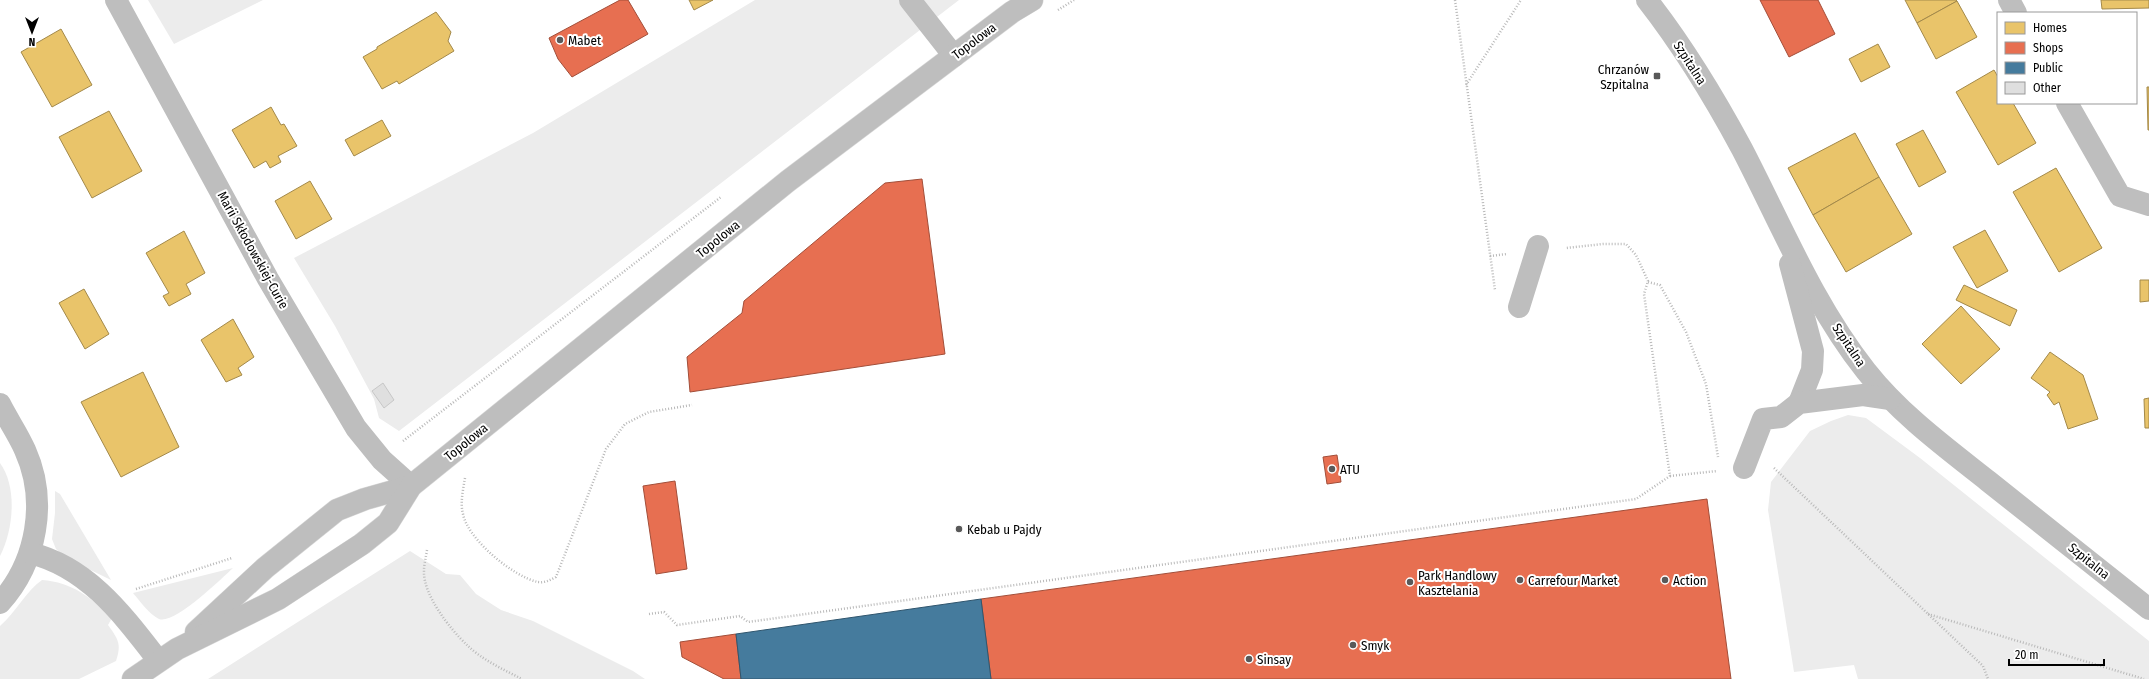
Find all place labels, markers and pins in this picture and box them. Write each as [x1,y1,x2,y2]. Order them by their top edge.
place label: Mabet [568,33,602,48]
marker: Mabet [555,35,565,45]
place label: Chrzanów Szpitalna [1598,62,1649,92]
marker: Chrzanów Szpitalna [1652,71,1662,81]
place label: ATU [1340,462,1360,477]
marker: ATU [1327,464,1337,474]
place label: Kebab u Pajdy [967,522,1042,537]
marker: Kebab u Pajdy [954,524,964,534]
place label: Park Handlowy Kasztelania [1418,568,1497,598]
place label: Carrefour Market [1528,573,1619,588]
place label: Action [1673,573,1707,588]
marker: Carrefour Market [1515,575,1525,585]
marker: Action [1660,575,1670,585]
marker: Park Handlowy Kasztelania [1405,577,1415,587]
place label: Smyk [1361,638,1390,653]
marker: Smyk [1348,640,1358,650]
place label: Sinsay [1257,652,1291,667]
marker: Sinsay [1244,654,1254,664]

